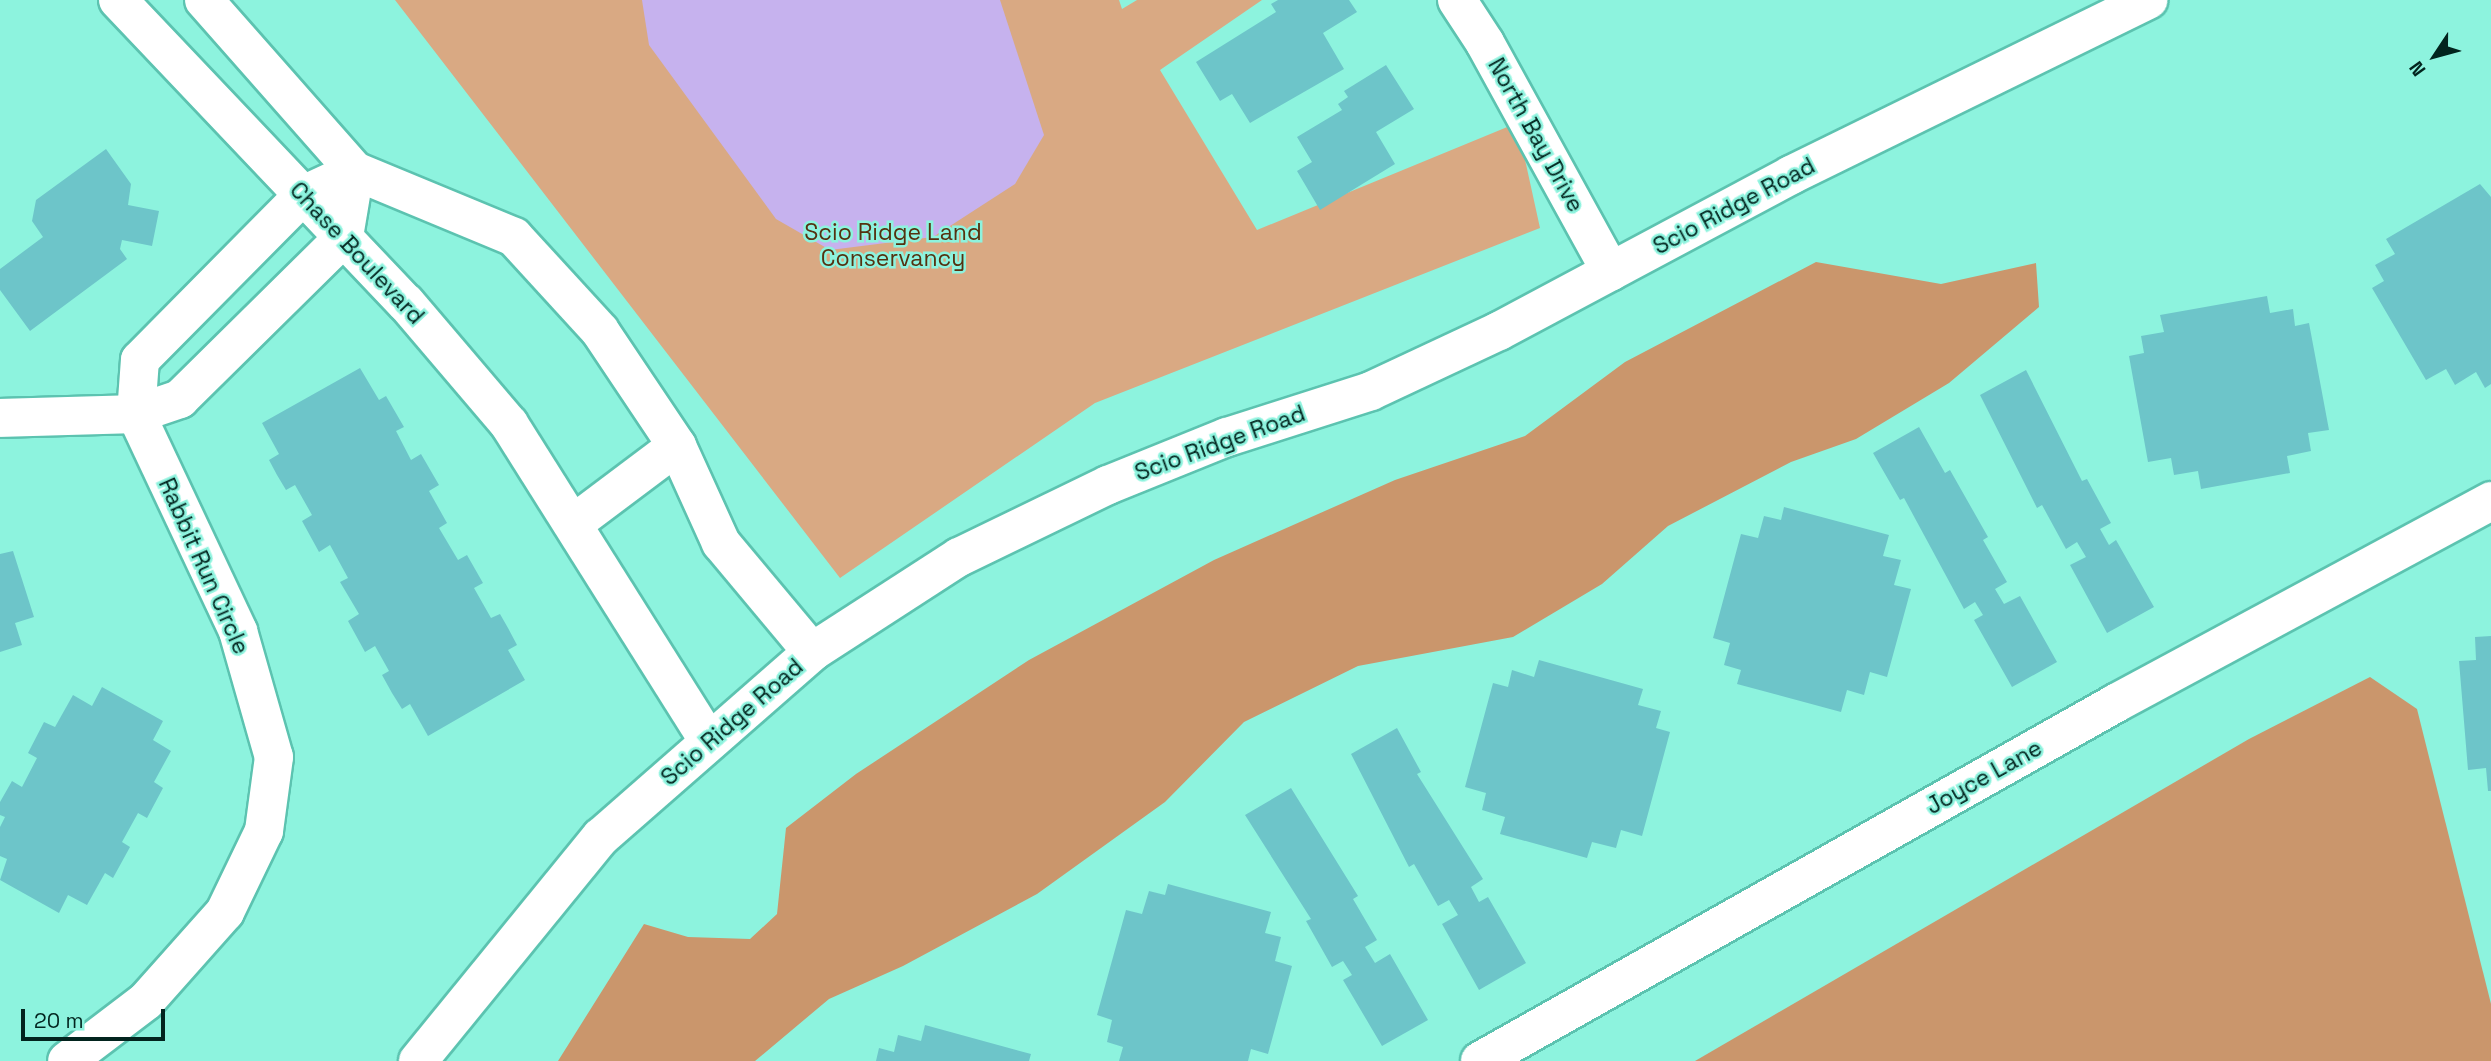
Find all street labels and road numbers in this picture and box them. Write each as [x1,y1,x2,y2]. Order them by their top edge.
street label: North Bay Drive [1482,53,1590,217]
street label: Scio Ridge Road [1648,152,1820,260]
street label: Chase Boulevard [284,176,430,330]
street label: Scio Ridge Road [1131,399,1309,487]
street label: Rabbit Run Circle [153,474,255,658]
street label: Scio Ridge Road [655,653,809,791]
street label: Joyce Lane [1921,734,2047,820]

